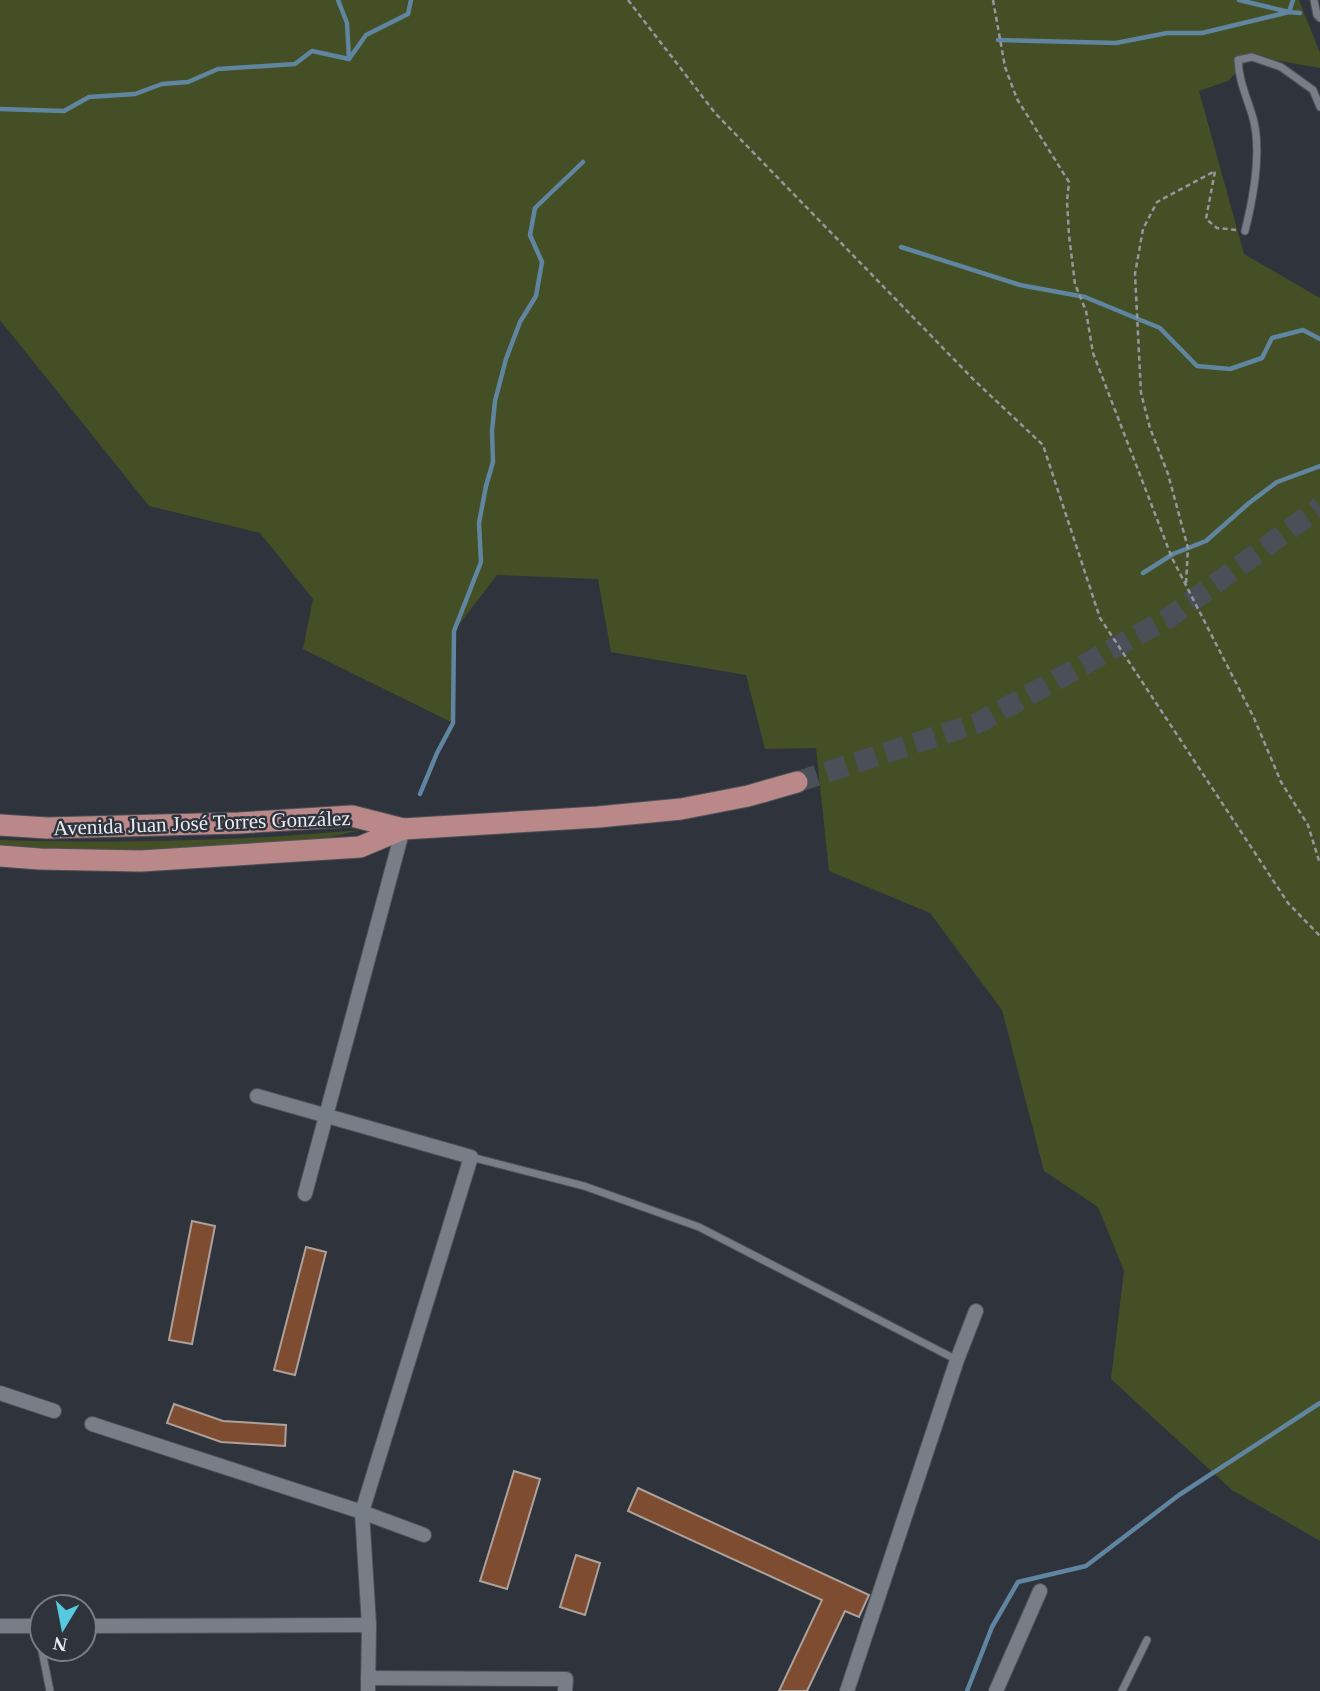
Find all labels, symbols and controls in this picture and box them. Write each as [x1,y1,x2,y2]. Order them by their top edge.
street label: Avenida Juan José Torres González [53,806,351,840]
north arrow [28,1593,98,1663]
text: N [51,1633,69,1656]

